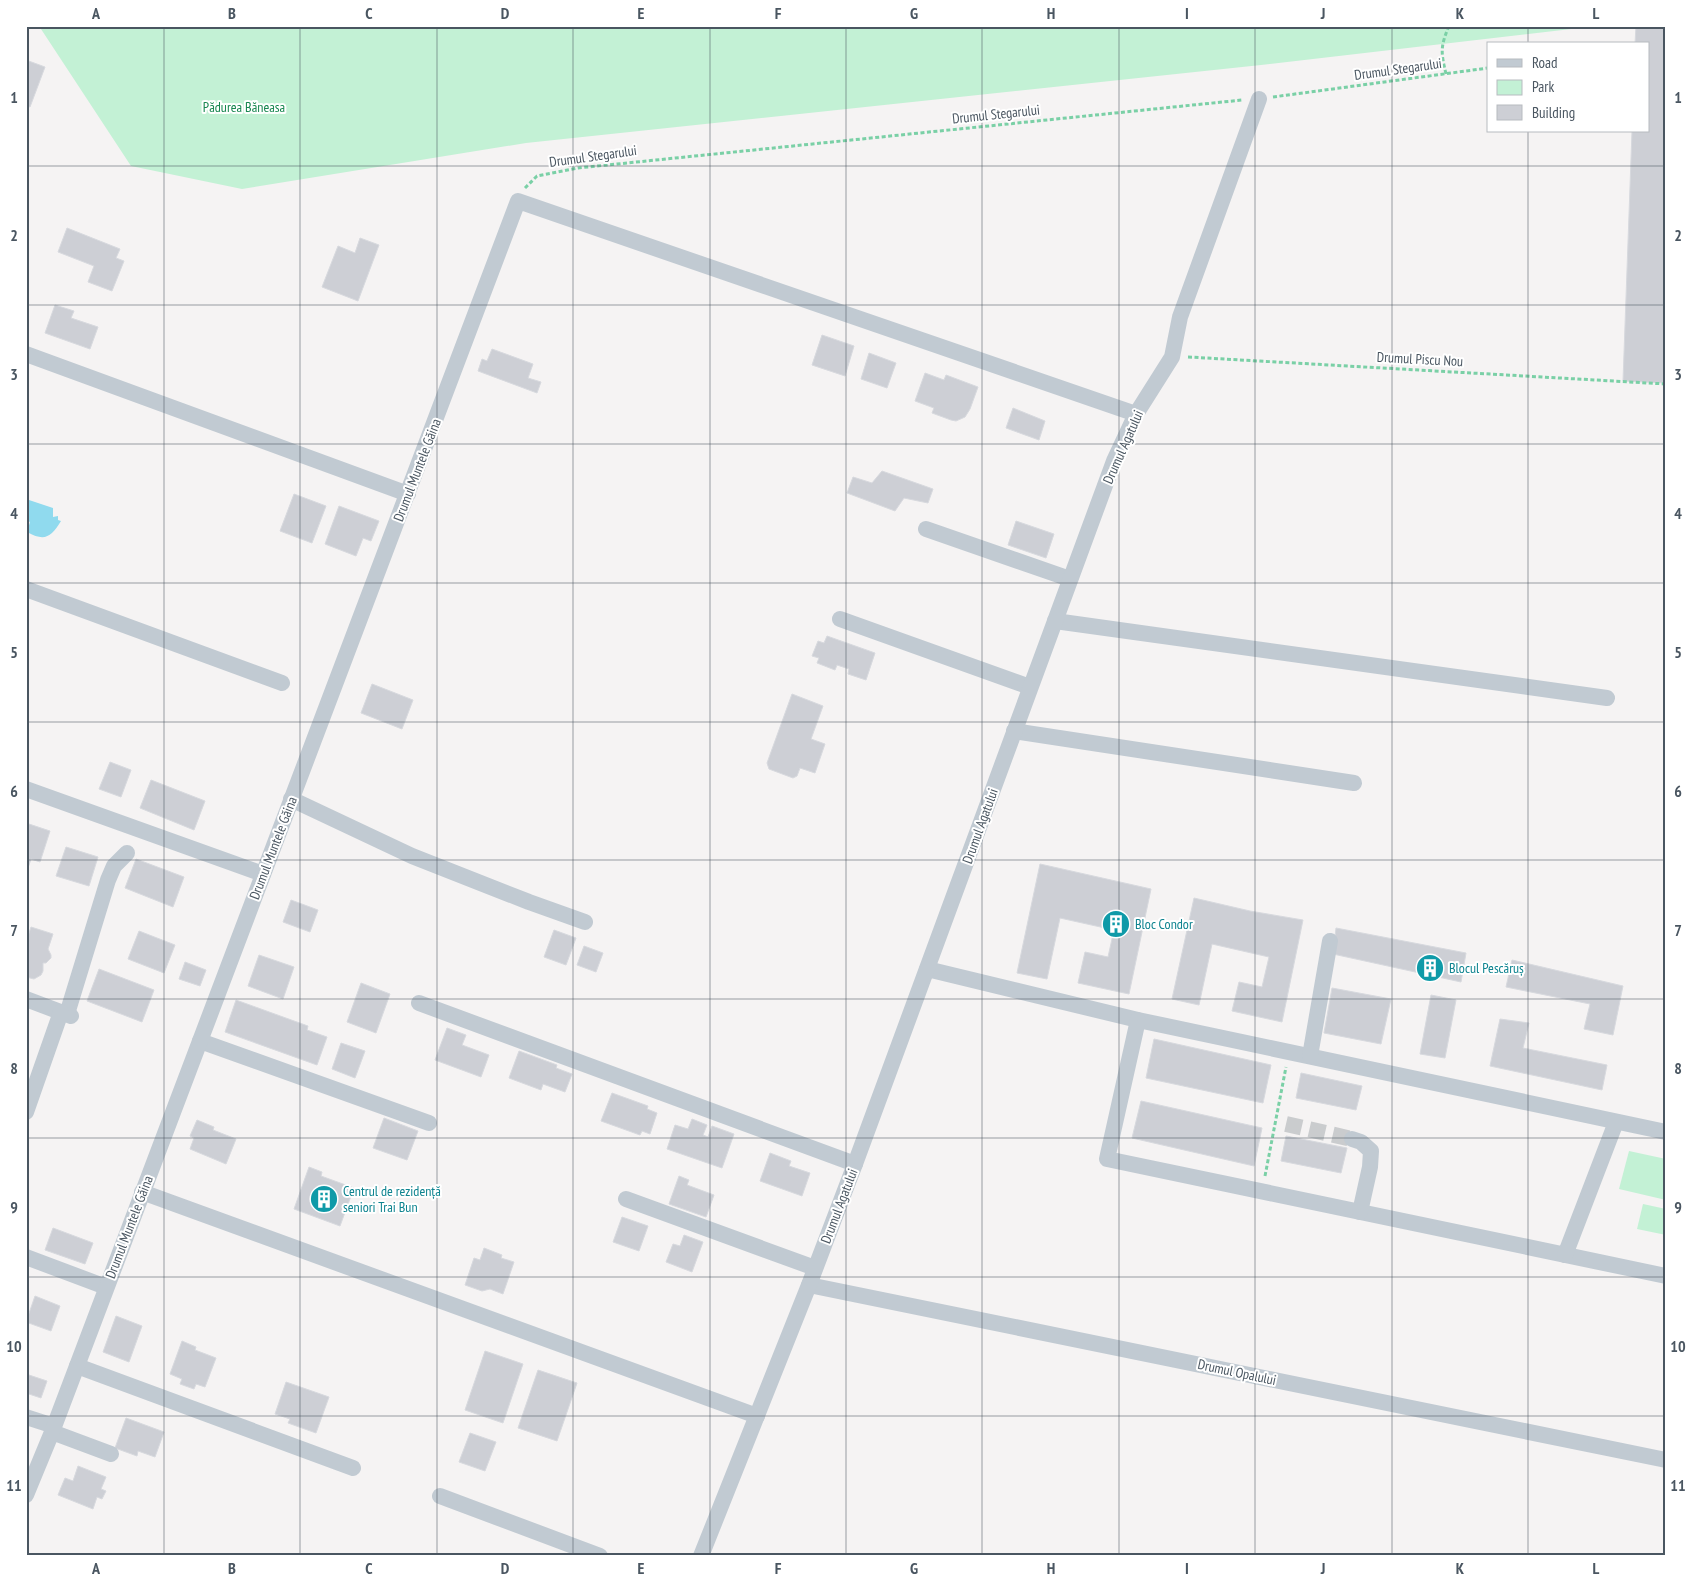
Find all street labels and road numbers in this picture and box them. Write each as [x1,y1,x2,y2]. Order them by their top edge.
street label: Drumul Stegarului [1353,54,1443,84]
street label: Drumul Stegarului [951,100,1041,128]
street label: Drumul Stegarului [548,141,638,171]
street label: Drumul Piscu Nou [1376,348,1464,370]
street label: Drumul Agatului [1099,407,1147,487]
street label: Drumul Muntele Găina [389,416,445,524]
street label: Drumul Agatului [958,786,1002,866]
street label: Drumul Muntele Găina [245,794,301,902]
street label: Drumul Agatului [816,1166,862,1246]
street label: Drumul Muntele Găina [101,1173,157,1281]
street label: Drumul Opalului [1196,1355,1278,1389]

